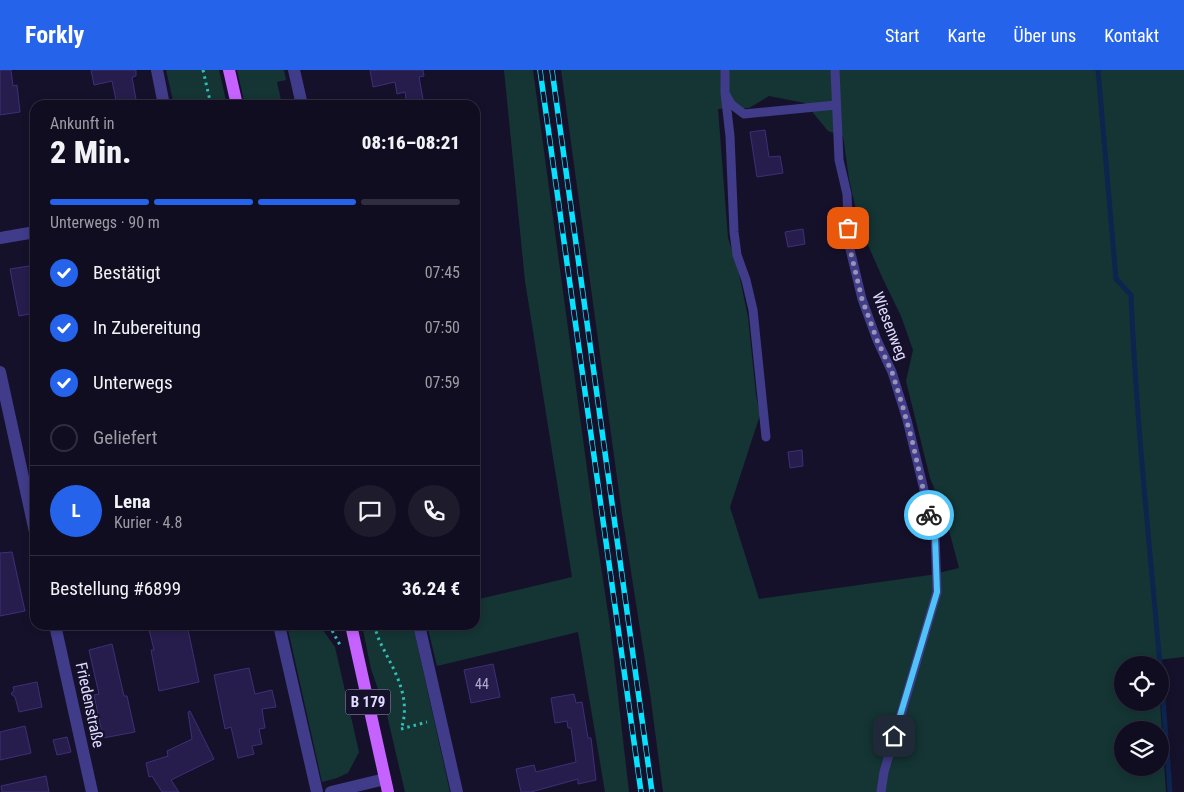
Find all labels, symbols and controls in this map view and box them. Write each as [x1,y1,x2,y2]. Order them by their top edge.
text: Forkly [25,21,84,49]
text: Start [885,25,919,46]
text: Karte [947,25,986,46]
text: Über uns [1014,25,1076,46]
text: Kontakt [1104,25,1159,46]
text: Ankunft in [50,114,115,133]
text: 08:16–08:21 [362,131,460,154]
text: 2 Min. [50,133,131,171]
pin [827,207,869,249]
text: Unterwegs · 90 m [50,213,160,232]
icon: bag [834,214,862,242]
icon: check [50,259,78,287]
text: Bestätigt [93,261,161,284]
text: 07:45 [425,263,460,282]
street label: Wiesenweg [868,289,912,363]
icon: check [50,314,78,342]
text: In Zubereitung [93,316,201,339]
text: 07:50 [425,318,460,337]
icon: check [50,369,78,397]
text: Unterwegs [93,371,173,394]
text: 07:59 [425,373,460,392]
text: Geliefert [93,426,157,449]
button: chat [344,485,396,537]
button: phone [408,485,460,537]
text: Lena [114,490,151,513]
courier [904,490,954,540]
text: L [71,499,81,522]
icon: bike [915,501,943,529]
text: Kurier · 4.8 [114,513,182,532]
text: Bestellung #6899 [50,577,181,600]
text: 36.24 € [402,577,460,600]
map controls [1114,656,1169,776]
button: locate [1114,656,1169,711]
street label: Friedenstraße [72,661,108,749]
house number: 44 [475,676,489,692]
road number: B 179 [346,690,390,714]
pin [873,715,915,757]
button: layers [1114,721,1169,776]
icon: home [880,722,908,750]

